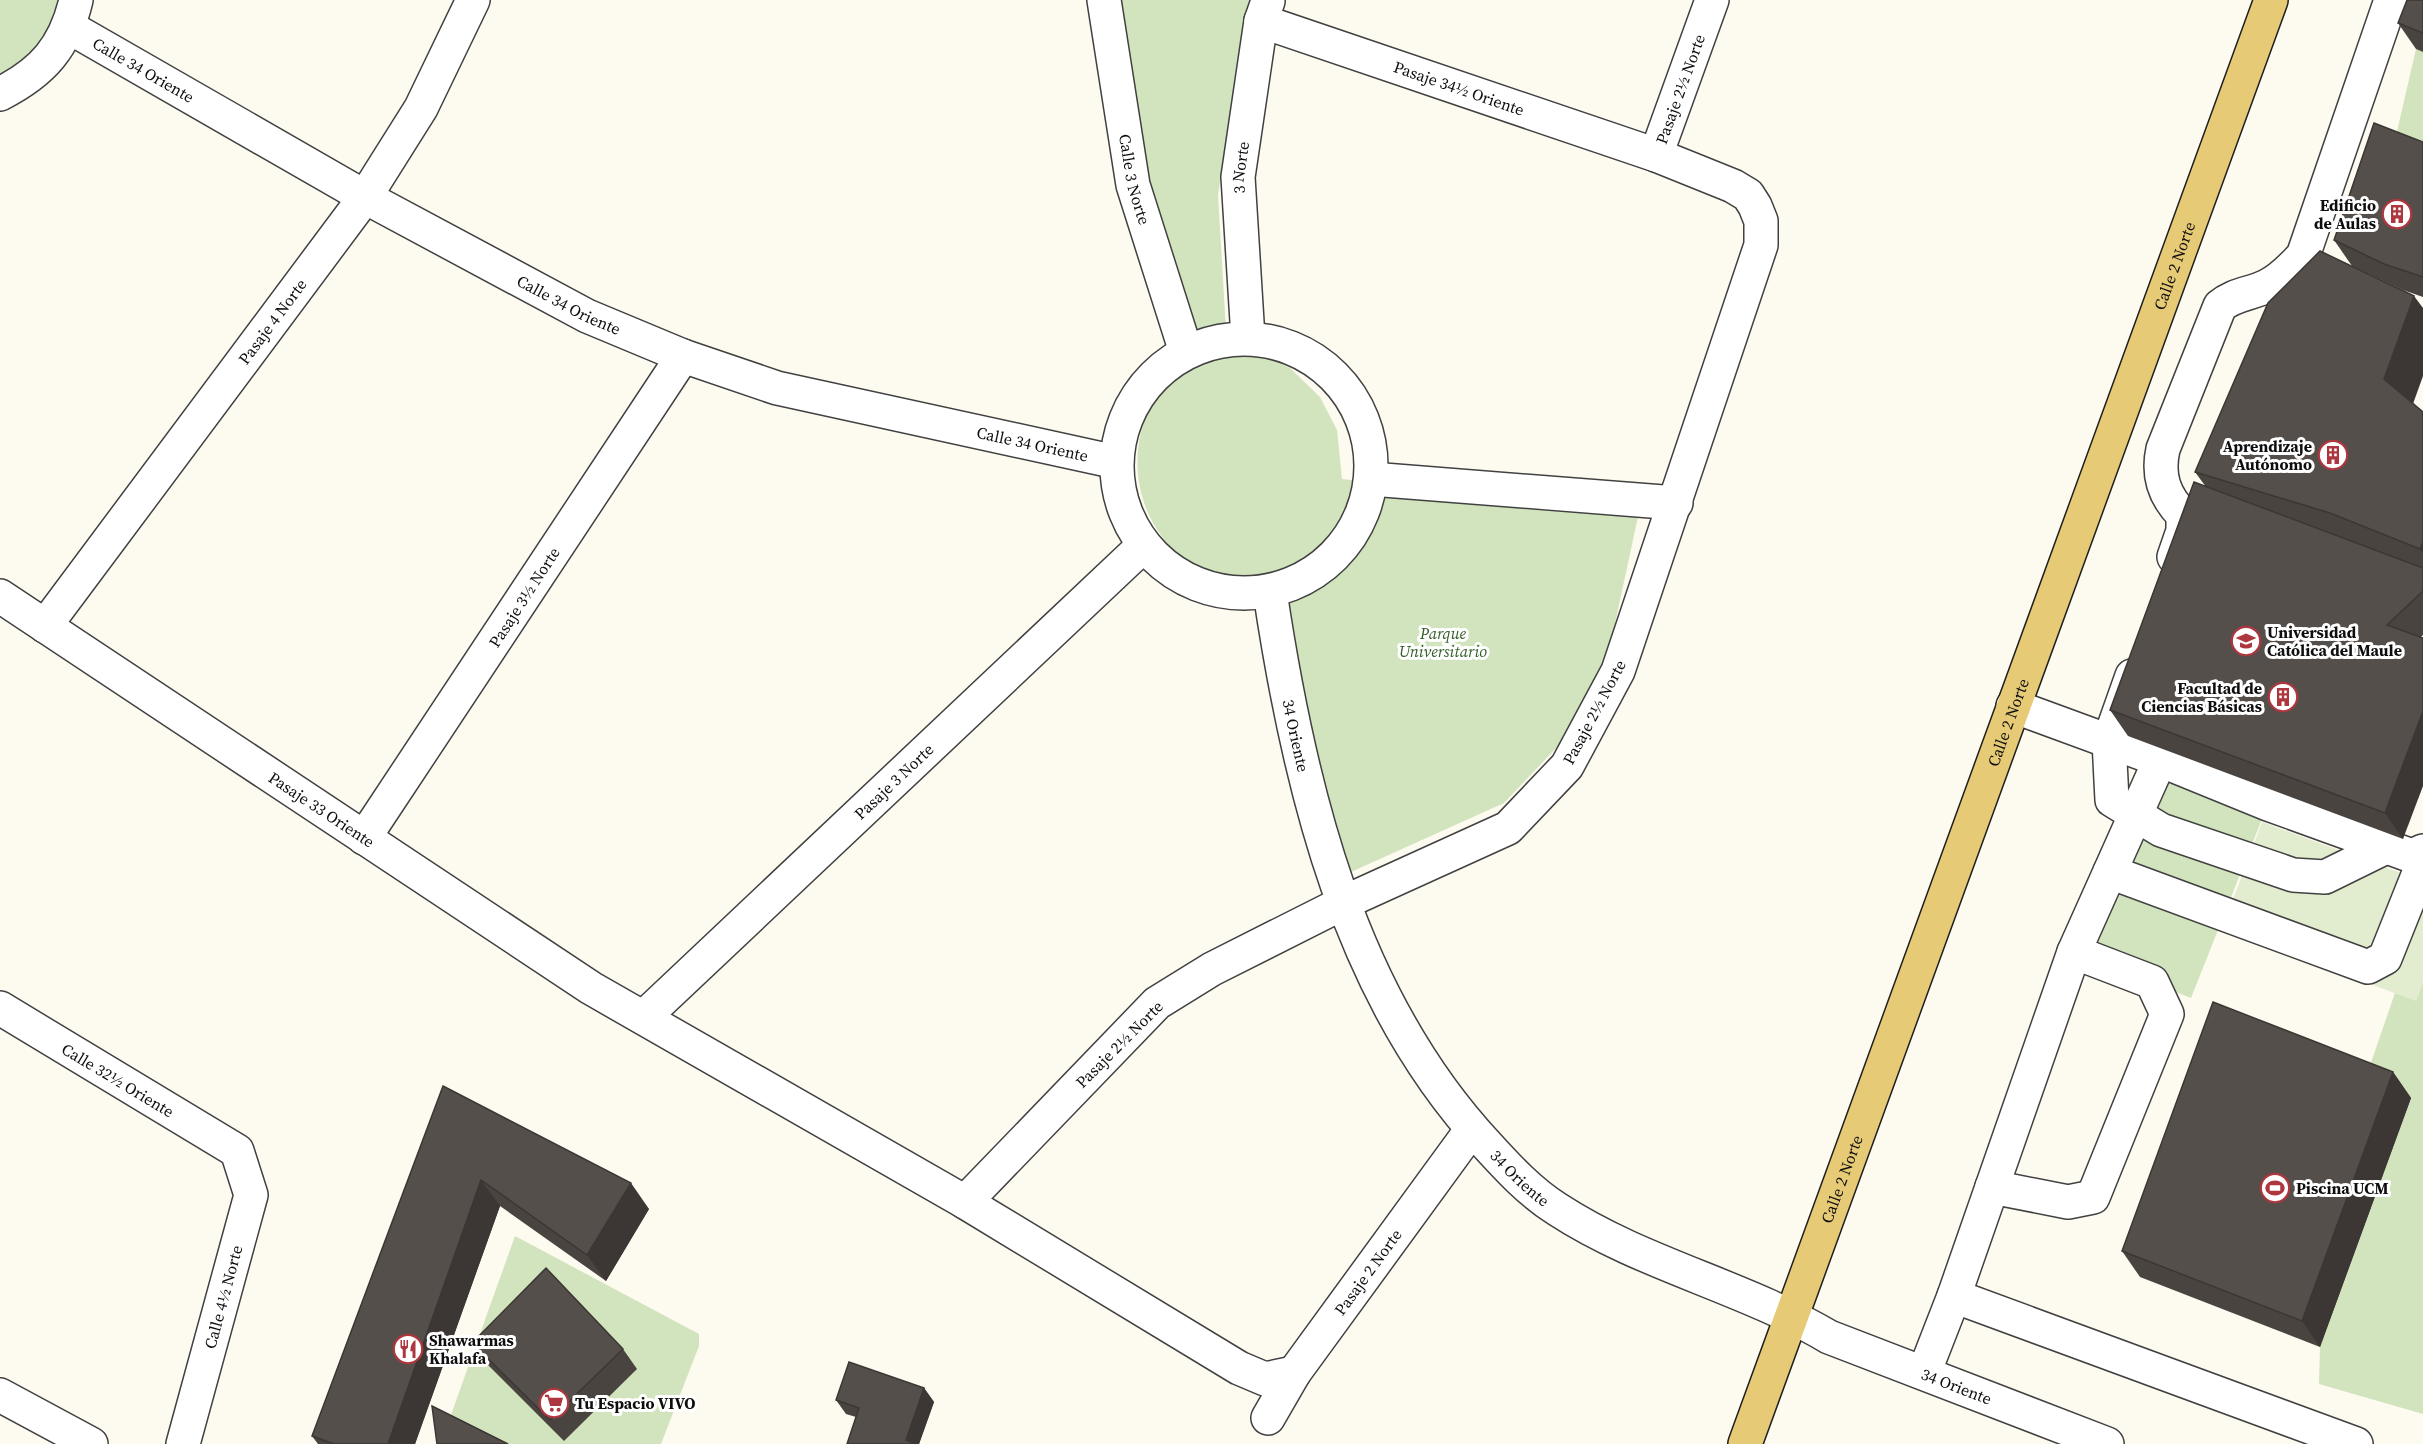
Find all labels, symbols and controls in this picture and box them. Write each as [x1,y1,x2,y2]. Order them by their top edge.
street label: Pasaje 2½ Norte [1650,31,1710,147]
street label: Calle 34 Oriente [89,32,198,108]
street label: Pasaje 34½ Oriente [1391,55,1527,121]
street label: Calle 3 Norte [1114,133,1156,227]
street label: 3 Norte [1226,140,1254,194]
place label: Edificio de Aulas [2314,194,2376,234]
building icon: Edificio de Aulas [2381,198,2413,230]
street label: Calle 2 Norte [2148,219,2200,313]
street label: Calle 34 Oriente [513,269,624,340]
street label: Pasaje 4 Norte [233,274,311,369]
street label: Calle 34 Oriente [975,421,1090,467]
place label: Aprendizaje Autónomo [2223,435,2312,475]
building icon: Aprendizaje Autónomo [2317,439,2349,471]
street label: Pasaje 3½ Norte [483,543,565,651]
place label: Universidad Católica del Maule [2267,621,2402,661]
park label: Parque Universitario [1399,622,1487,662]
school or university icon: Universidad Católica del Maule [2230,625,2262,657]
street label: Pasaje 2½ Norte [1557,656,1631,768]
street label: Calle 2 Norte [1982,675,2034,770]
place label: Facultad de Ciencias Básicas [2141,677,2262,717]
building icon: Facultad de Ciencias Básicas [2267,681,2299,713]
street label: 34 Oriente [1278,697,1315,774]
street label: Pasaje 3 Norte [849,738,938,824]
street label: Pasaje 33 Oriente [264,766,379,852]
street label: Pasaje 2½ Norte [1070,995,1168,1093]
street label: Calle 32½ Oriente [58,1038,178,1122]
street label: Calle 2 Norte [1815,1132,1868,1226]
street label: 34 Oriente [1486,1145,1554,1211]
sports icon: Piscina UCM [2259,1172,2291,1204]
place label: Piscina UCM [2296,1177,2389,1199]
street label: Pasaje 2 Norte [1329,1224,1407,1320]
street label: Calle 4½ Norte [199,1243,247,1351]
place label: Shawarmas Khalafa [429,1329,514,1369]
restaurant icon: Shawarmas Khalafa [392,1333,424,1365]
street label: 34 Oriente [1918,1363,1995,1410]
supermarket icon: Tu Espacio VIVO [538,1387,570,1419]
place label: Tu Espacio VIVO [575,1392,696,1414]

